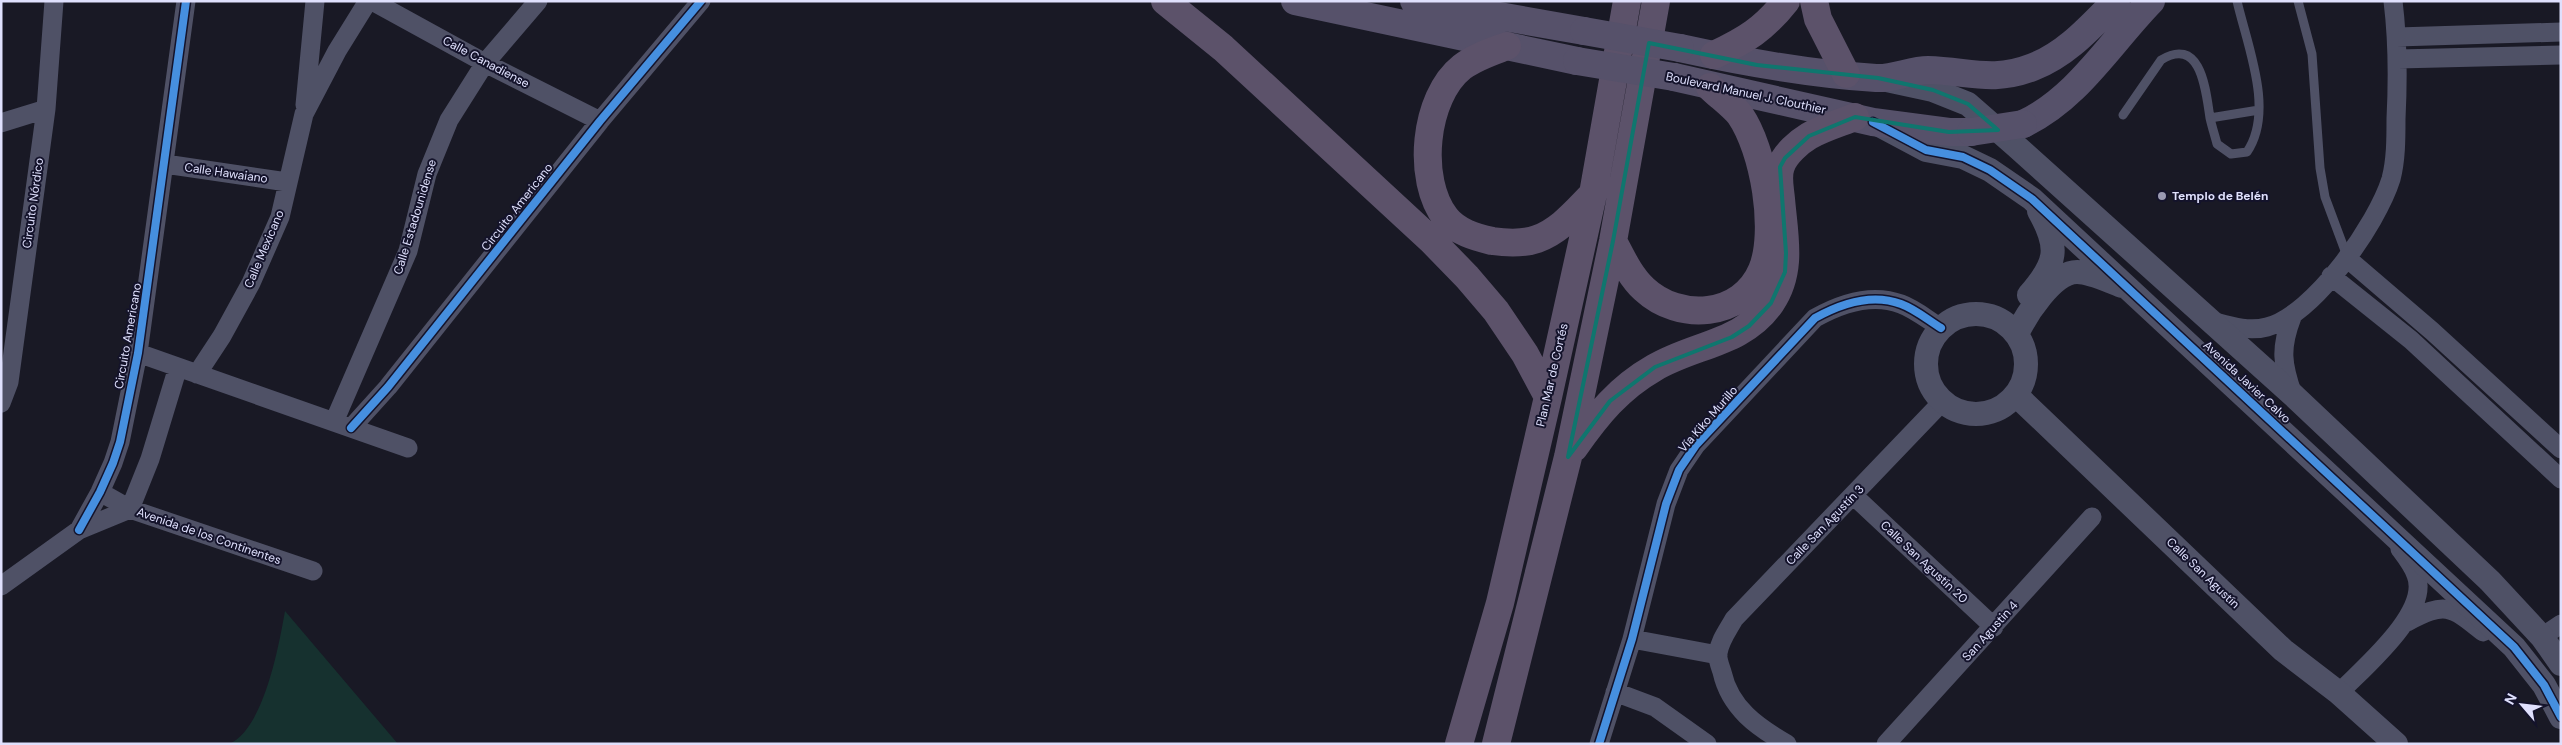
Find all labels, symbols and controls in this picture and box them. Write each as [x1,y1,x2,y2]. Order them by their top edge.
street label: Calle Canadiense [440,32,532,92]
street label: Boulevard Manuel J. Clouthier [1664,68,1828,118]
street label: Circuito Nórdico [19,157,47,249]
street label: Calle Estadounidense [390,157,440,277]
street label: Calle Hawaiano [183,159,269,187]
street label: Circuito Americano [478,160,556,254]
place label: Templo de Belén [2172,188,2268,204]
marker: Templo de Belén [2156,190,2168,202]
street label: Calle Mexicano [240,208,288,290]
street label: Circuito Americano [111,282,145,390]
street label: Plan Mar de Cortés [1532,322,1572,428]
street label: Avenida Javier Calvo [2200,337,2294,427]
street label: Vía Kiko Murillo [1675,382,1741,456]
street label: Calle San Agustín 3 [1782,481,1868,569]
street label: Avenida de los Continentes [135,504,283,568]
street label: Calle San Agustín 20 [1877,517,1971,607]
street label: Calle San Agustín [2163,534,2243,612]
street label: San Agustin 4 [1959,597,2021,665]
north arrow [2497,680,2547,730]
text: N [2500,690,2521,708]

